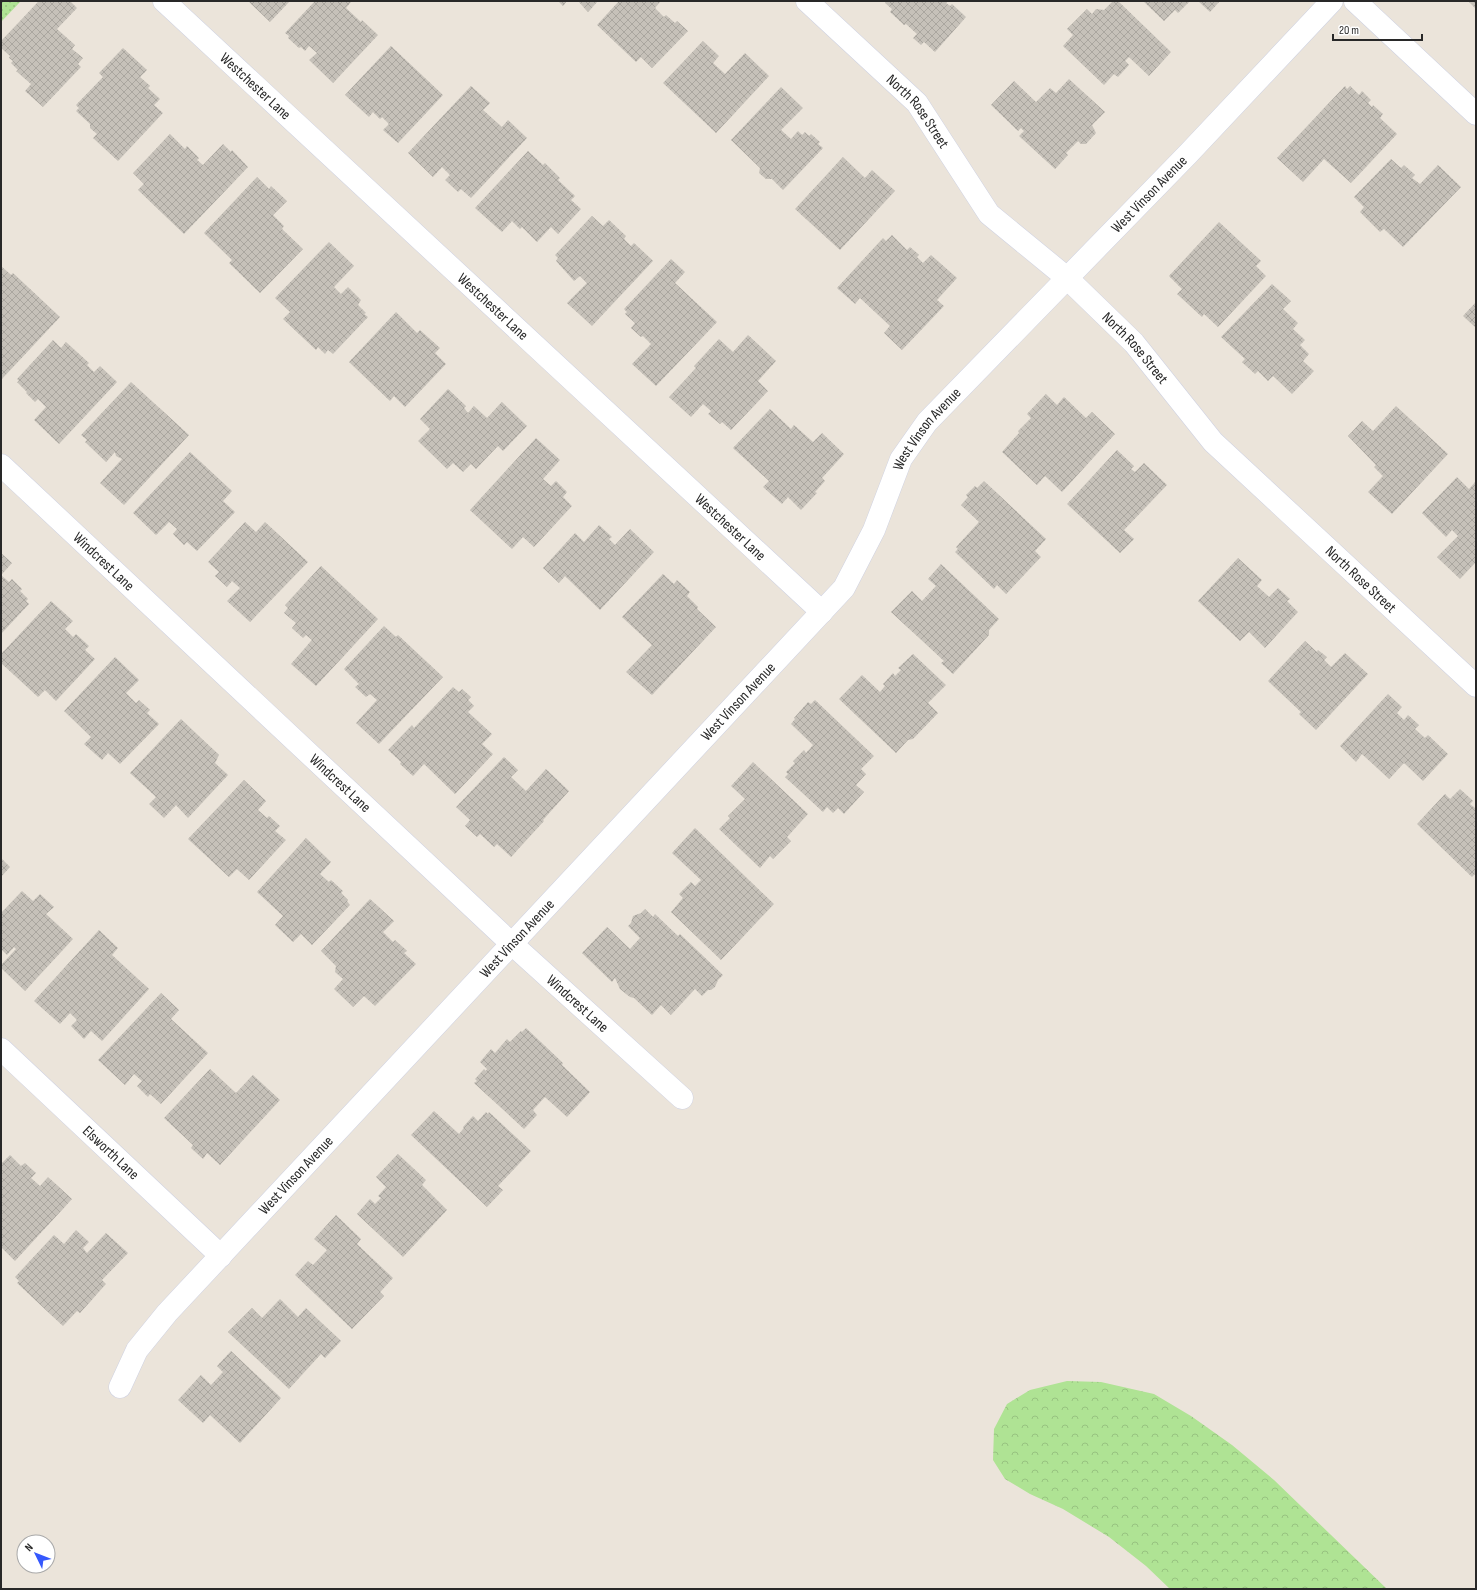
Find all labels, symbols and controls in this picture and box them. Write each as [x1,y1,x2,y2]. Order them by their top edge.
scale bar [1333,16,1422,42]
text: 20 m [1339,23,1359,38]
street label: Westchester Lane [216,48,295,124]
street label: North Rose Street [883,70,954,152]
street label: West Vinson Avenue [1107,151,1191,237]
street label: Westchester Lane [453,269,533,344]
street label: North Rose Street [1098,308,1173,388]
street label: West Vinson Avenue [888,383,965,473]
street label: Westchester Lane [691,489,770,565]
street label: Windcrest Lane [69,528,139,595]
street label: North Rose Street [1321,542,1401,617]
street label: West Vinson Avenue [697,658,779,745]
street label: Windcrest Lane [306,750,375,816]
street label: West Vinson Avenue [475,895,558,982]
street label: Windcrest Lane [543,970,613,1037]
street label: Elsworth Lane [79,1121,143,1184]
street label: West Vinson Avenue [254,1132,337,1219]
north arrow [16,1534,56,1574]
text: N [22,1541,36,1554]

